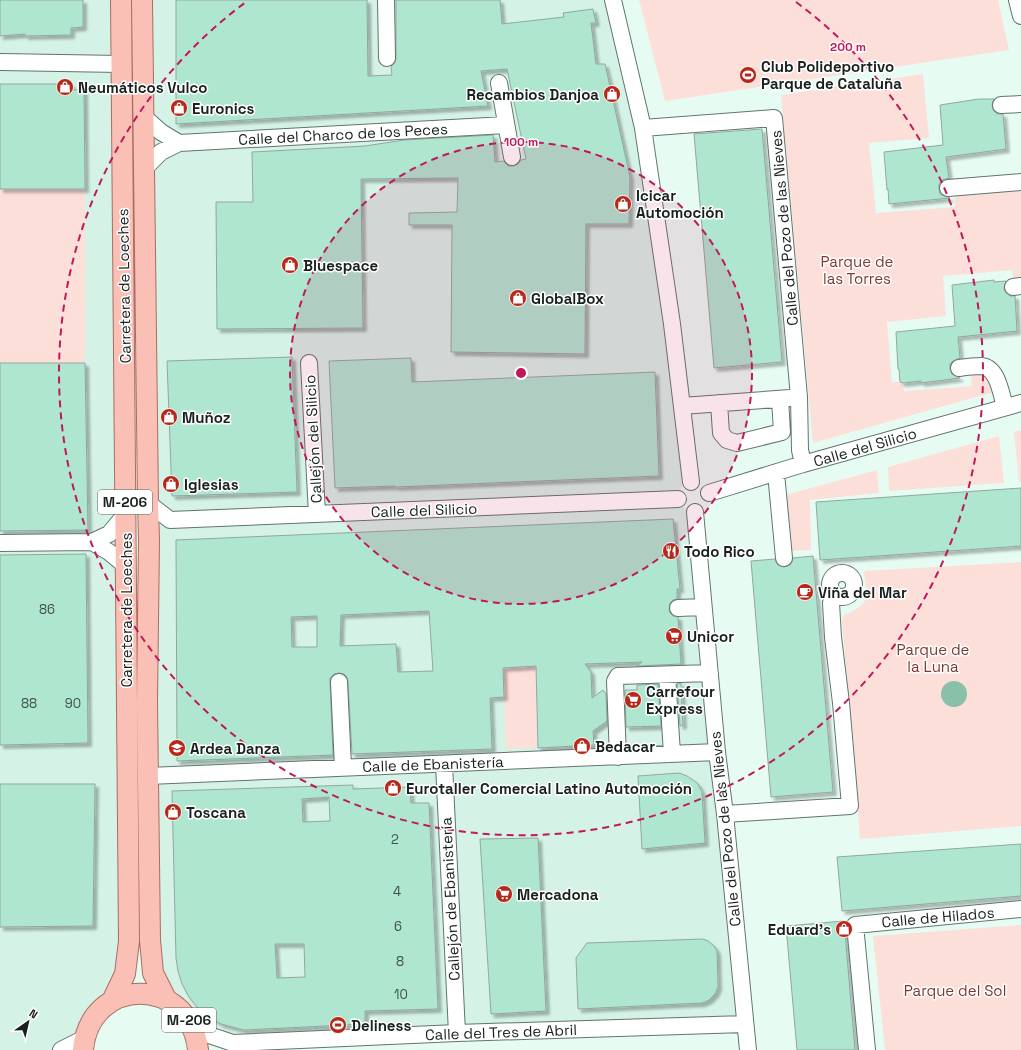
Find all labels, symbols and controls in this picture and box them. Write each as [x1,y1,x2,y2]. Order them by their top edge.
text: 200 m [830,39,866,55]
place label: Club Polideportivo Parque de Cataluña [761,57,902,93]
sports icon: Club Polideportivo Parque de Cataluña [738,65,758,85]
shop icon: Neumáticos Vulco [55,77,75,97]
place label: Neumáticos Vulco [78,78,207,97]
shop icon: Recambios Danjoa [602,84,622,104]
place label: Recambios Danjoa [466,85,599,104]
shop icon: Euronics [169,98,189,118]
place label: Euronics [192,99,254,118]
street label: Calle del Charco de los Peces [238,119,448,149]
street label: Calle del Pozo de las Nieves [766,129,802,326]
text: 100 m [504,134,538,150]
place label: Icicar Automoción [636,186,724,222]
shop icon: Icicar Automoción [613,194,633,214]
street label: Carretera de Loeches [113,208,135,364]
park label: Parque de las Torres [821,252,894,288]
shop icon: Bluespace [280,255,300,275]
place label: Bluespace [303,256,379,275]
shop icon: GlobalBox [508,288,528,308]
place label: GlobalBox [531,289,604,308]
centre of rings [514,366,528,380]
street label: Callejón del Silicio [300,374,326,504]
shop icon: Muñoz [159,407,179,427]
place label: Muñoz [182,408,231,427]
street label: Calle del Silicio [811,423,919,471]
shop icon: Iglesias [161,474,181,494]
place label: Iglesias [184,475,239,494]
road number: M-206 [98,490,152,514]
street label: Calle del Silicio [370,499,478,521]
street label: Carretera de Loeches [117,532,136,687]
restaurant icon: Todo Rico [661,541,681,561]
place label: Todo Rico [684,542,755,561]
cafe icon: Viña del Mar [795,582,815,602]
place label: Viña del Mar [818,583,907,602]
house number: 86 [39,601,55,618]
supermarket icon: Unicor [664,626,684,646]
place label: Unicor [687,627,734,646]
park label: Parque de la Luna [897,640,970,676]
place label: Carrefour Express [646,682,715,718]
supermarket icon: Carrefour Express [623,690,643,710]
house number: 88 [21,695,37,712]
house number: 90 [65,695,81,712]
street label: Calle del Pozo de las Nieves [705,730,745,927]
shop icon: Bedacar [572,736,592,756]
place label: Bedacar [595,737,655,756]
school or university icon: Ardea Danza [167,738,187,758]
place label: Ardea Danza [190,739,281,758]
street label: Calle de Ebanistería [362,752,504,776]
shop icon: Eurotaller Comercial Latino Automoción [383,778,403,798]
place label: Eurotaller Comercial Latino Automoción [406,779,692,798]
shop icon: Toscana [163,802,183,822]
place label: Toscana [186,803,246,822]
street label: Callejón de Ebanistería [436,816,464,981]
house number: 2 [391,831,399,848]
house number: 4 [393,883,401,900]
supermarket icon: Mercadona [494,884,514,904]
place label: Mercadona [517,885,599,904]
street label: Calle de Hilados [881,903,995,931]
house number: 6 [394,918,402,935]
shop icon: Eduard's [834,919,854,939]
place label: Eduard's [768,920,831,939]
house number: 8 [396,953,404,970]
park label: Parque del Sol [904,981,1006,1000]
house number: 10 [394,986,408,1003]
north arrow [8,1002,48,1042]
text: N [27,1006,41,1022]
road number: M-206 [162,1008,216,1032]
sports icon: Deliness [328,1015,348,1035]
place label: Deliness [351,1016,411,1035]
street label: Calle del Tres de Abril [425,1020,577,1044]

